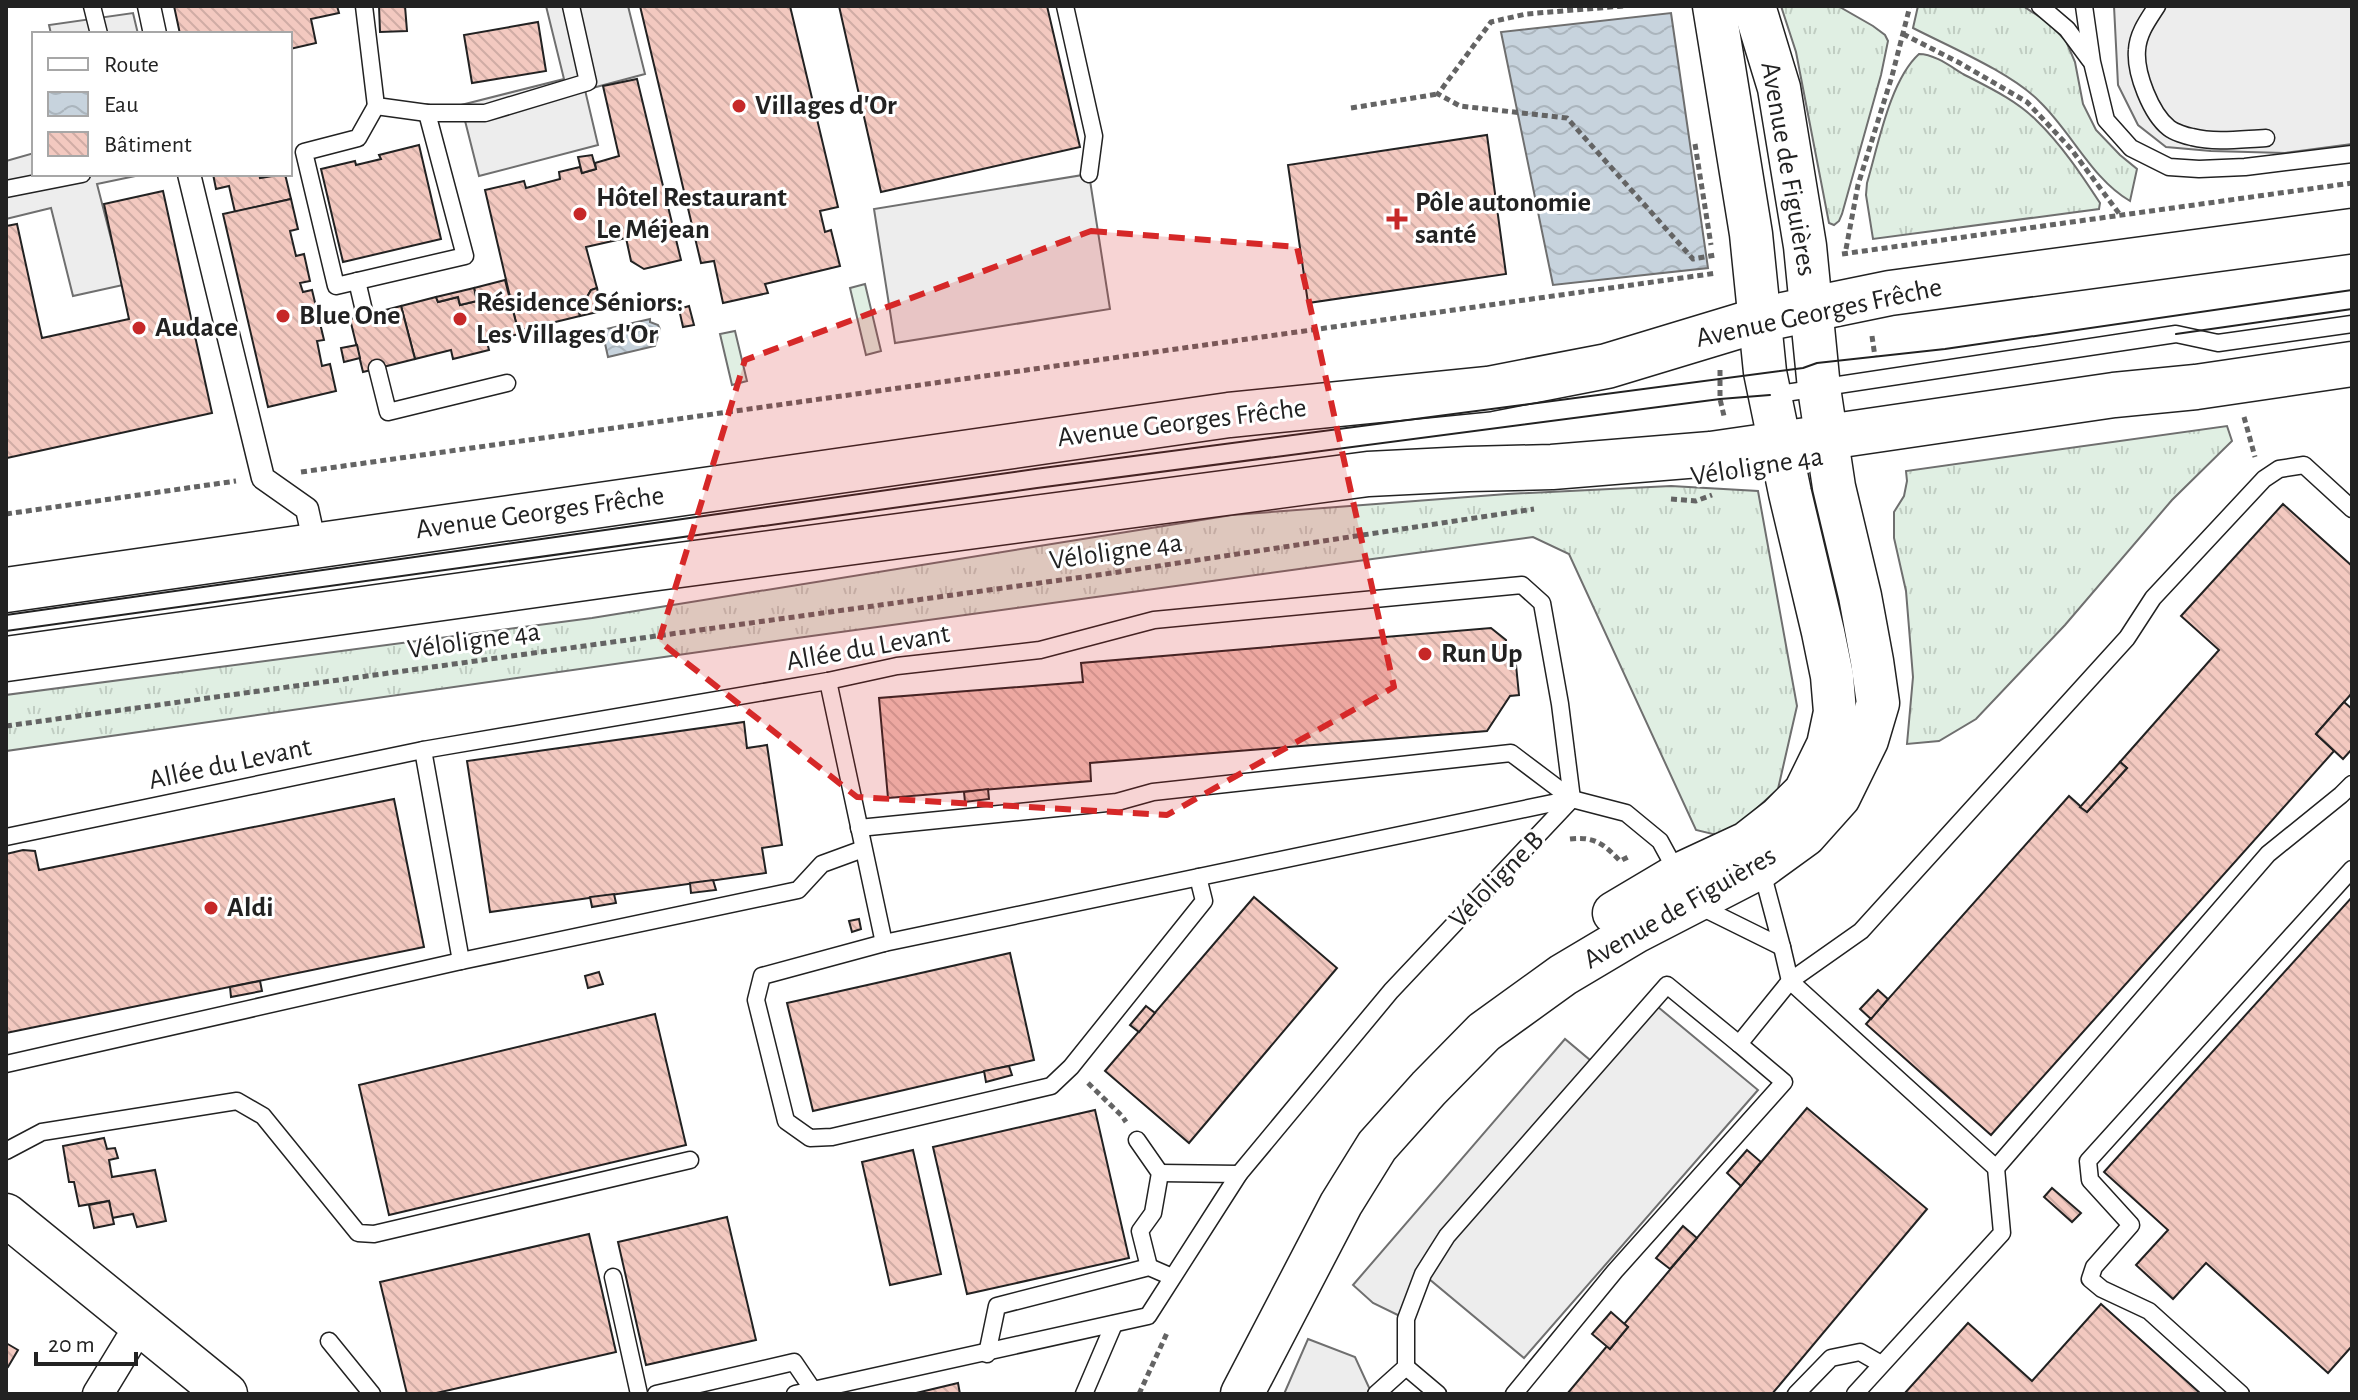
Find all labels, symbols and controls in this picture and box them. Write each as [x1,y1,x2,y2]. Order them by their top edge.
legend [32,32,292,176]
text: Route [104,53,159,77]
street label: Avenue de Figuières [1755,60,1821,278]
place label: Villages d'Or [755,92,897,120]
text: Eau [104,93,138,117]
marker: Villages d'Or [730,97,748,115]
text: Bâtiment [104,133,192,157]
place label: Hôtel Restaurant Le Méjean [596,184,787,244]
place label: Pôle autonomie santé [1415,189,1591,249]
marker: Hôtel Restaurant Le Méjean [571,205,589,223]
marker: Pôle autonomie santé [1386,208,1408,230]
street label: Avenue Georges Frêche [1693,273,1945,353]
place label: Résidence Séniors: Les Villages d'Or [476,289,683,349]
place label: Blue One [299,302,401,330]
marker: Blue One [274,307,292,325]
marker: Résidence Séniors: Les Villages d'Or [451,310,469,328]
place label: Audace [155,314,238,342]
marker: Audace [130,319,148,337]
street label: Avenue Georges Frêche [1056,394,1308,452]
street label: Véloligne 4a [1689,443,1825,491]
street label: Avenue Georges Frêche [414,482,666,544]
street label: Véloligne 4a [1048,529,1184,575]
street label: Véloligne 4a [406,618,542,664]
street label: Allée du Levant [784,620,952,676]
place label: Run Up [1441,640,1522,668]
marker: Run Up [1416,645,1434,663]
street label: Allée du Levant [146,733,314,795]
street label: Véloligne B [1444,826,1550,934]
street label: Avenue de Figuières [1579,842,1781,974]
place label: Aldi [227,894,273,922]
marker: Aldi [202,899,220,917]
scale bar [36,1316,136,1366]
text: 20 m [48,1333,95,1357]

